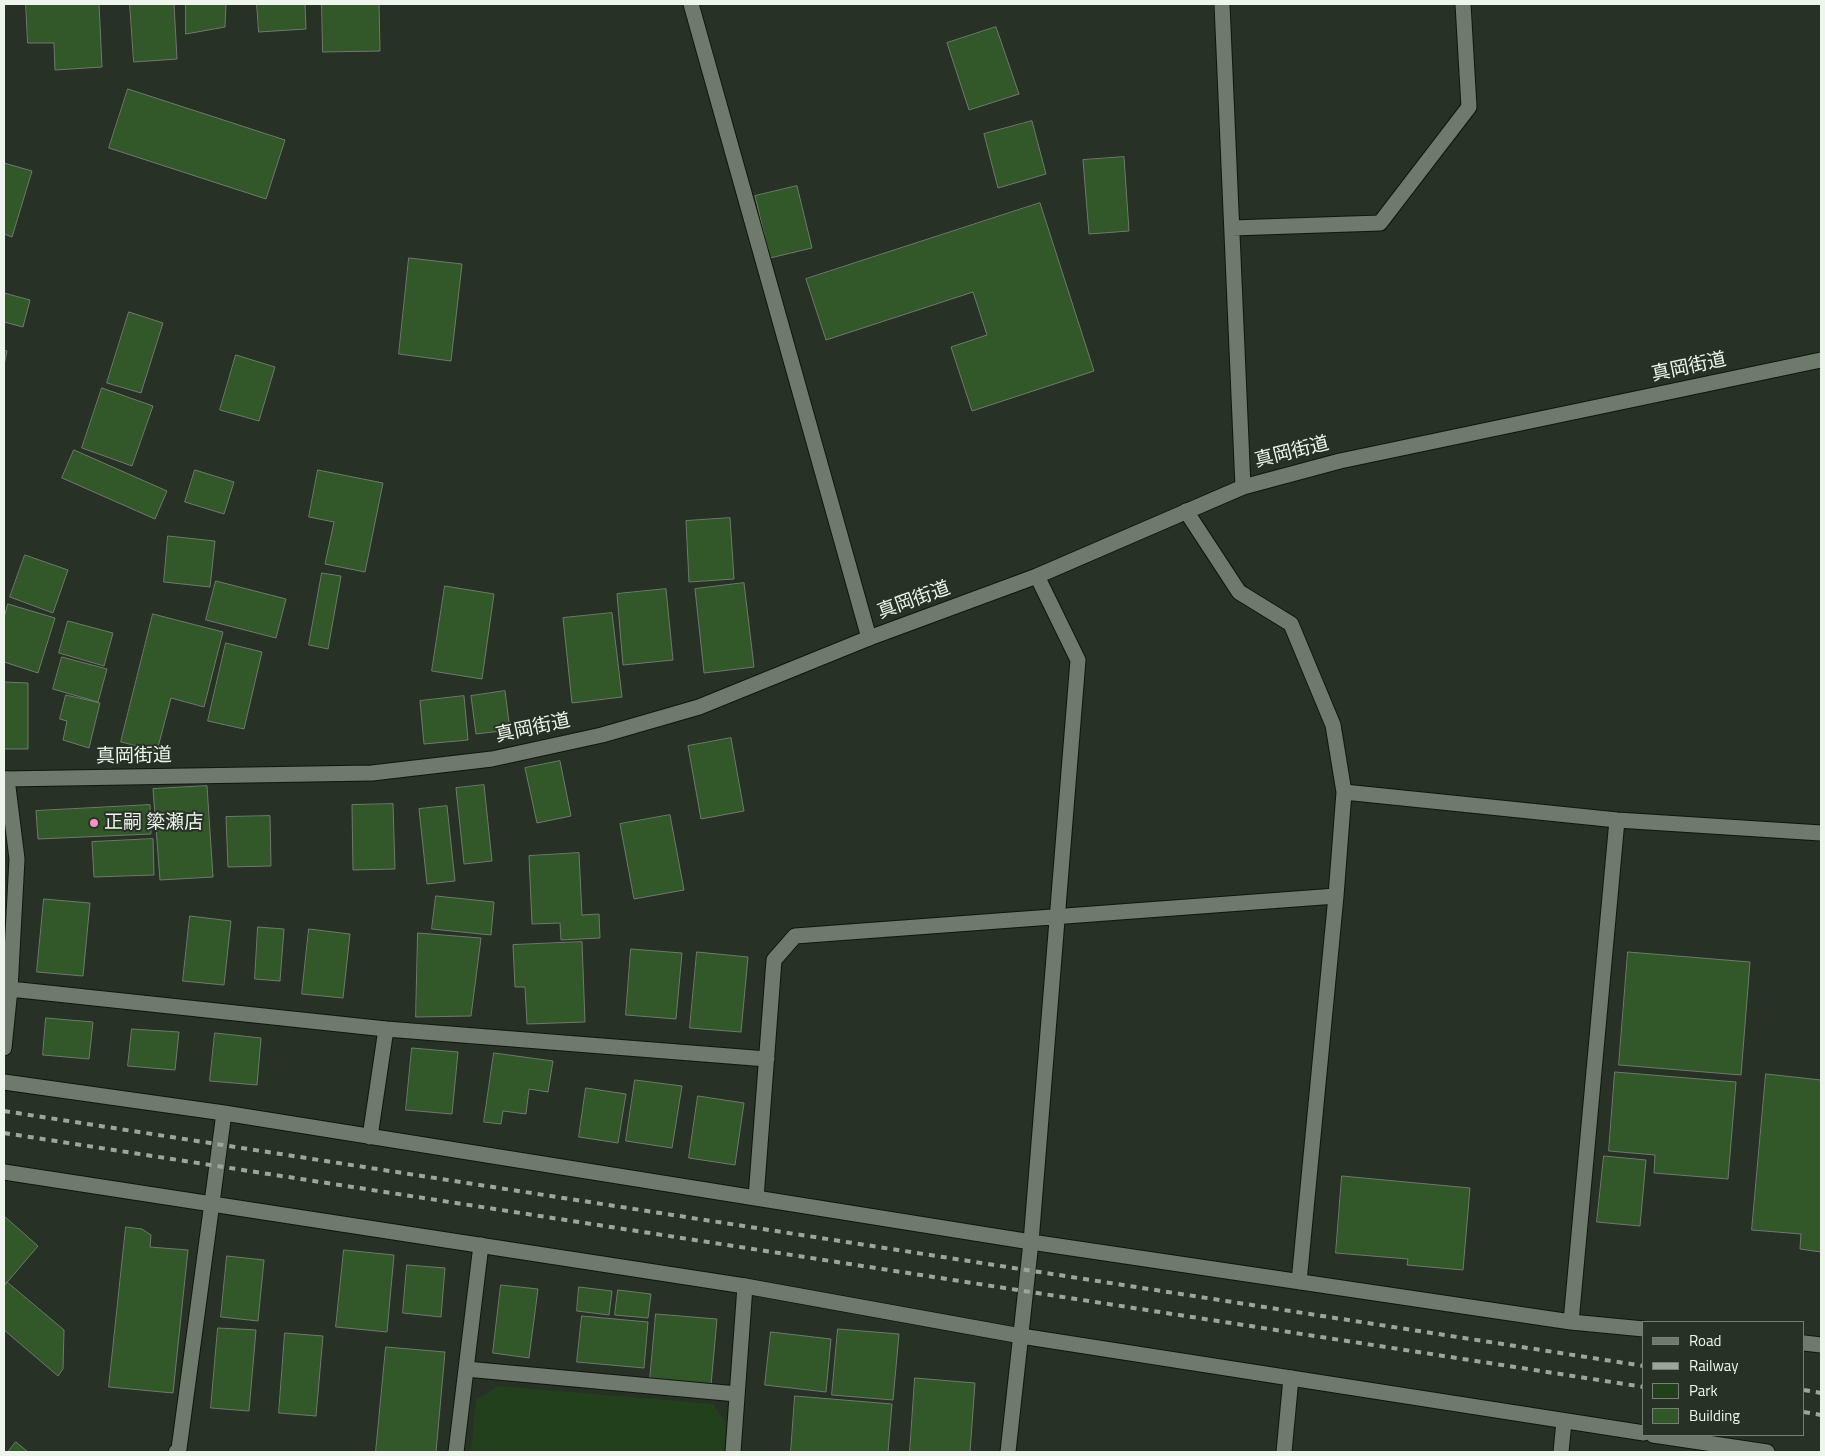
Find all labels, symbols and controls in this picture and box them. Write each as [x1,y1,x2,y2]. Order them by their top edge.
street label: 真岡街道 [1649,349,1729,387]
street label: 真岡街道 [1252,433,1332,473]
street label: 真岡街道 [874,577,954,625]
street label: 真岡街道 [493,710,573,748]
street label: 真岡街道 [96,745,172,769]
place label: 正嗣 簗瀬店 [104,812,203,834]
marker: 正嗣 簗瀬店 [88,817,100,829]
legend [1642,1321,1805,1436]
text: Road [1689,1329,1721,1352]
text: Railway [1689,1354,1739,1377]
text: Park [1689,1379,1718,1402]
text: Building [1689,1404,1740,1427]

